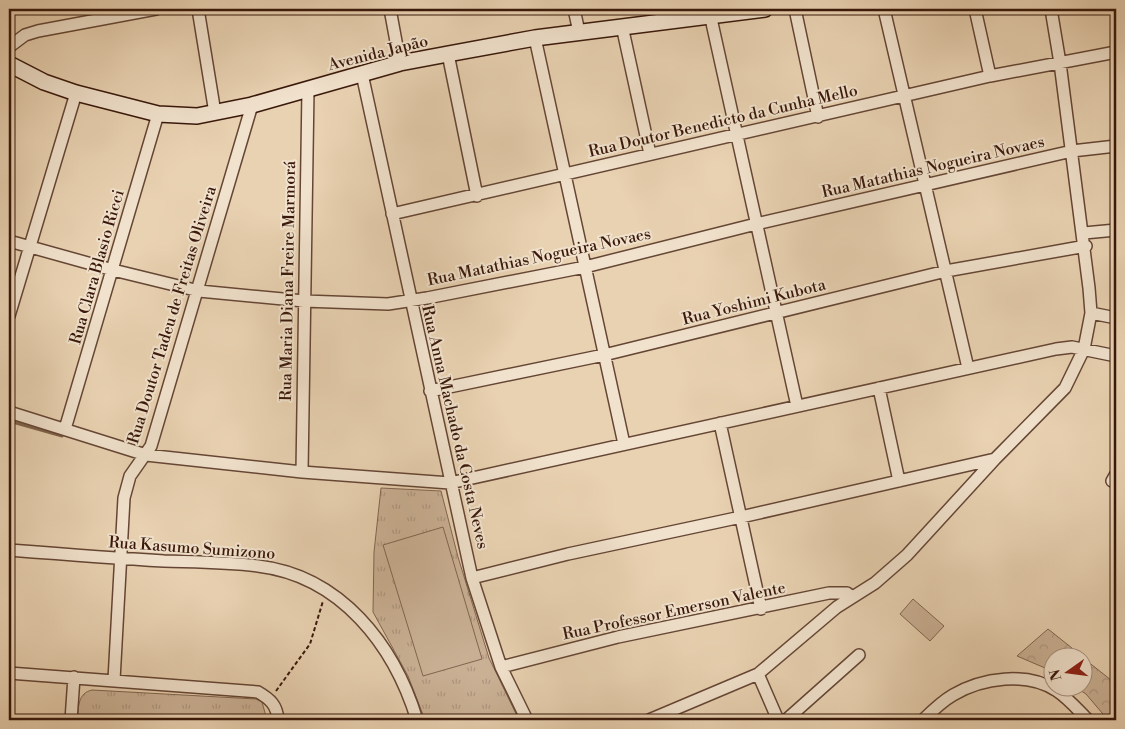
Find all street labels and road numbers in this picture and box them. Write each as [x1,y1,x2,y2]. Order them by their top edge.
street label: Avenida Japão [325,31,430,75]
street label: Rua Doutor Benedicto da Cunha Mello [586,80,860,162]
street label: Rua Matathias Nogueira Novaes [820,132,1046,202]
street label: Rua Maria Diana Freire Marmorá [276,160,300,401]
street label: Rua Doutor Tadeu de Freitas Oliveira [123,183,221,446]
street label: Rua Clara Blasio Ricci [65,187,129,347]
street label: Rua Matathias Nogueira Novaes [425,224,653,290]
street label: Rua Yoshimi Kubota [680,274,829,330]
street label: Rua Anna Machado da Costa Neves [417,303,493,551]
street label: Rua Kasumo Sumizono [108,532,276,564]
street label: Rua Professor Emerson Valente [561,578,787,644]

